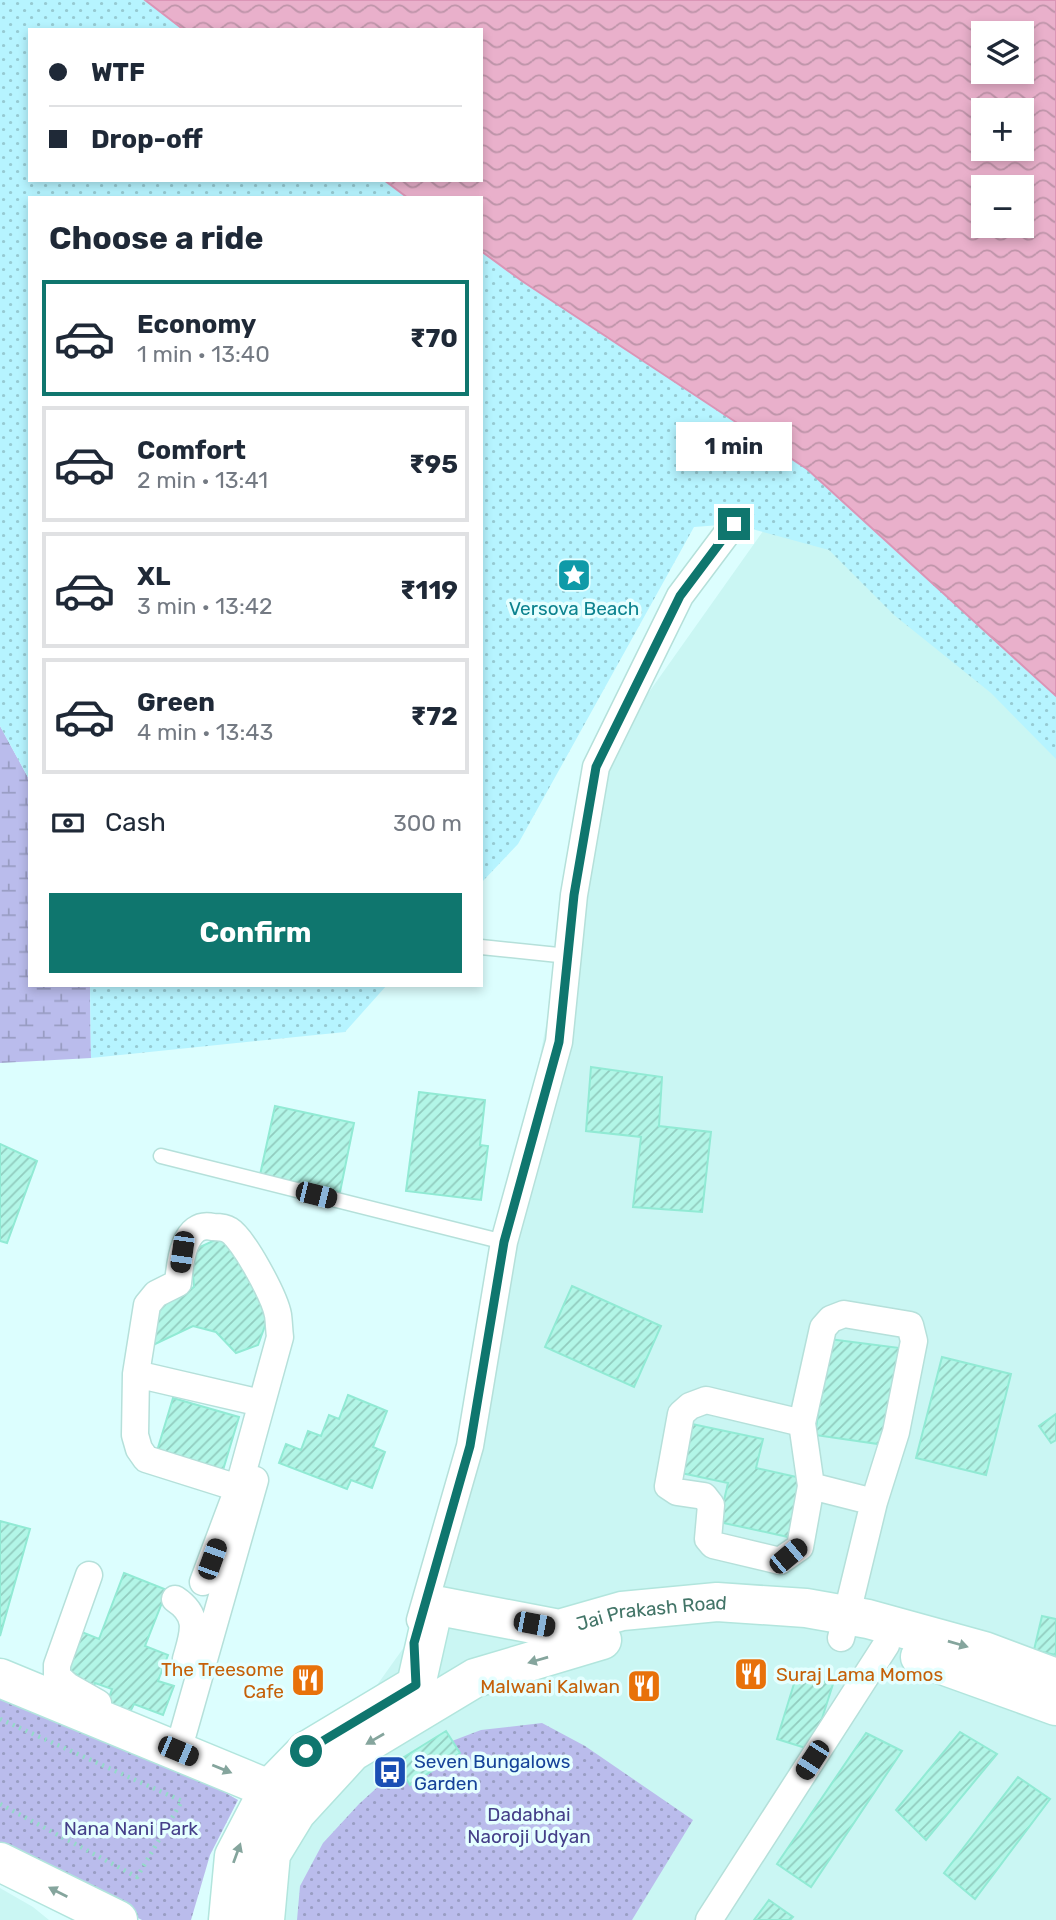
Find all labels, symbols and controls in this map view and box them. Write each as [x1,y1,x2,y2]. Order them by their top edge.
map controls [971,21,1034,238]
button: layers [971,21,1034,84]
text: WTF [91,57,145,88]
button: + [971,98,1034,161]
text: Drop-off [91,124,203,155]
button: − [971,175,1034,238]
text: Choose a ride [49,219,263,257]
icon: car [53,307,116,370]
text: Economy [137,309,256,340]
text: ₹70 [410,323,458,354]
text: 1 min · 13:40 [137,340,270,368]
callout: 1 min [676,422,792,472]
text: 1 min [705,432,763,460]
icon: car [53,433,116,496]
text: Comfort [137,435,246,466]
text: ₹95 [409,449,458,480]
text: 2 min · 13:41 [137,466,268,494]
route end [718,508,750,540]
place icon: Versova Beach [555,556,593,594]
icon: car [53,559,116,622]
text: XL [137,561,170,592]
text: ₹119 [400,575,458,606]
text: 3 min · 13:42 [137,592,273,620]
place label: Versova Beach [509,597,639,620]
icon: car [53,685,116,748]
text: Green [137,687,215,718]
text: ₹72 [411,701,458,732]
text: 4 min · 13:43 [137,718,273,746]
icon: cash [49,804,87,842]
text: Cash [105,807,166,838]
text: 300 m [393,809,462,837]
button: Confirm [49,893,462,973]
car [294,1180,339,1210]
car [169,1230,196,1274]
car [766,1534,811,1578]
car [195,1536,230,1582]
street label: Jai Prakash Road [573,1591,728,1636]
car [512,1610,557,1638]
one-way arrow [947,1639,969,1650]
one-way arrow [528,1655,549,1665]
restaurant icon: Suraj Lama Momos [732,1655,770,1693]
place label: The Treesome Cafe [161,1658,284,1703]
restaurant icon: The Treesome Cafe [289,1661,327,1699]
place label: Suraj Lama Momos [776,1663,943,1686]
restaurant icon: Malwani Kalwan [625,1667,663,1705]
place label: Malwani Kalwan [480,1675,620,1698]
car [155,1733,202,1769]
one-way arrow [365,1733,385,1745]
route start [290,1735,322,1767]
car [792,1737,833,1783]
place label: Seven Bungalows Garden [414,1750,571,1795]
bus stop icon: Seven Bungalows Garden [371,1753,409,1791]
one-way arrow [211,1764,232,1775]
park label: Dadabhai Naoroji Udyan [467,1803,591,1848]
park label: Nana Nani Park [64,1817,198,1840]
one-way arrow [232,1842,243,1863]
one-way arrow [48,1886,68,1897]

